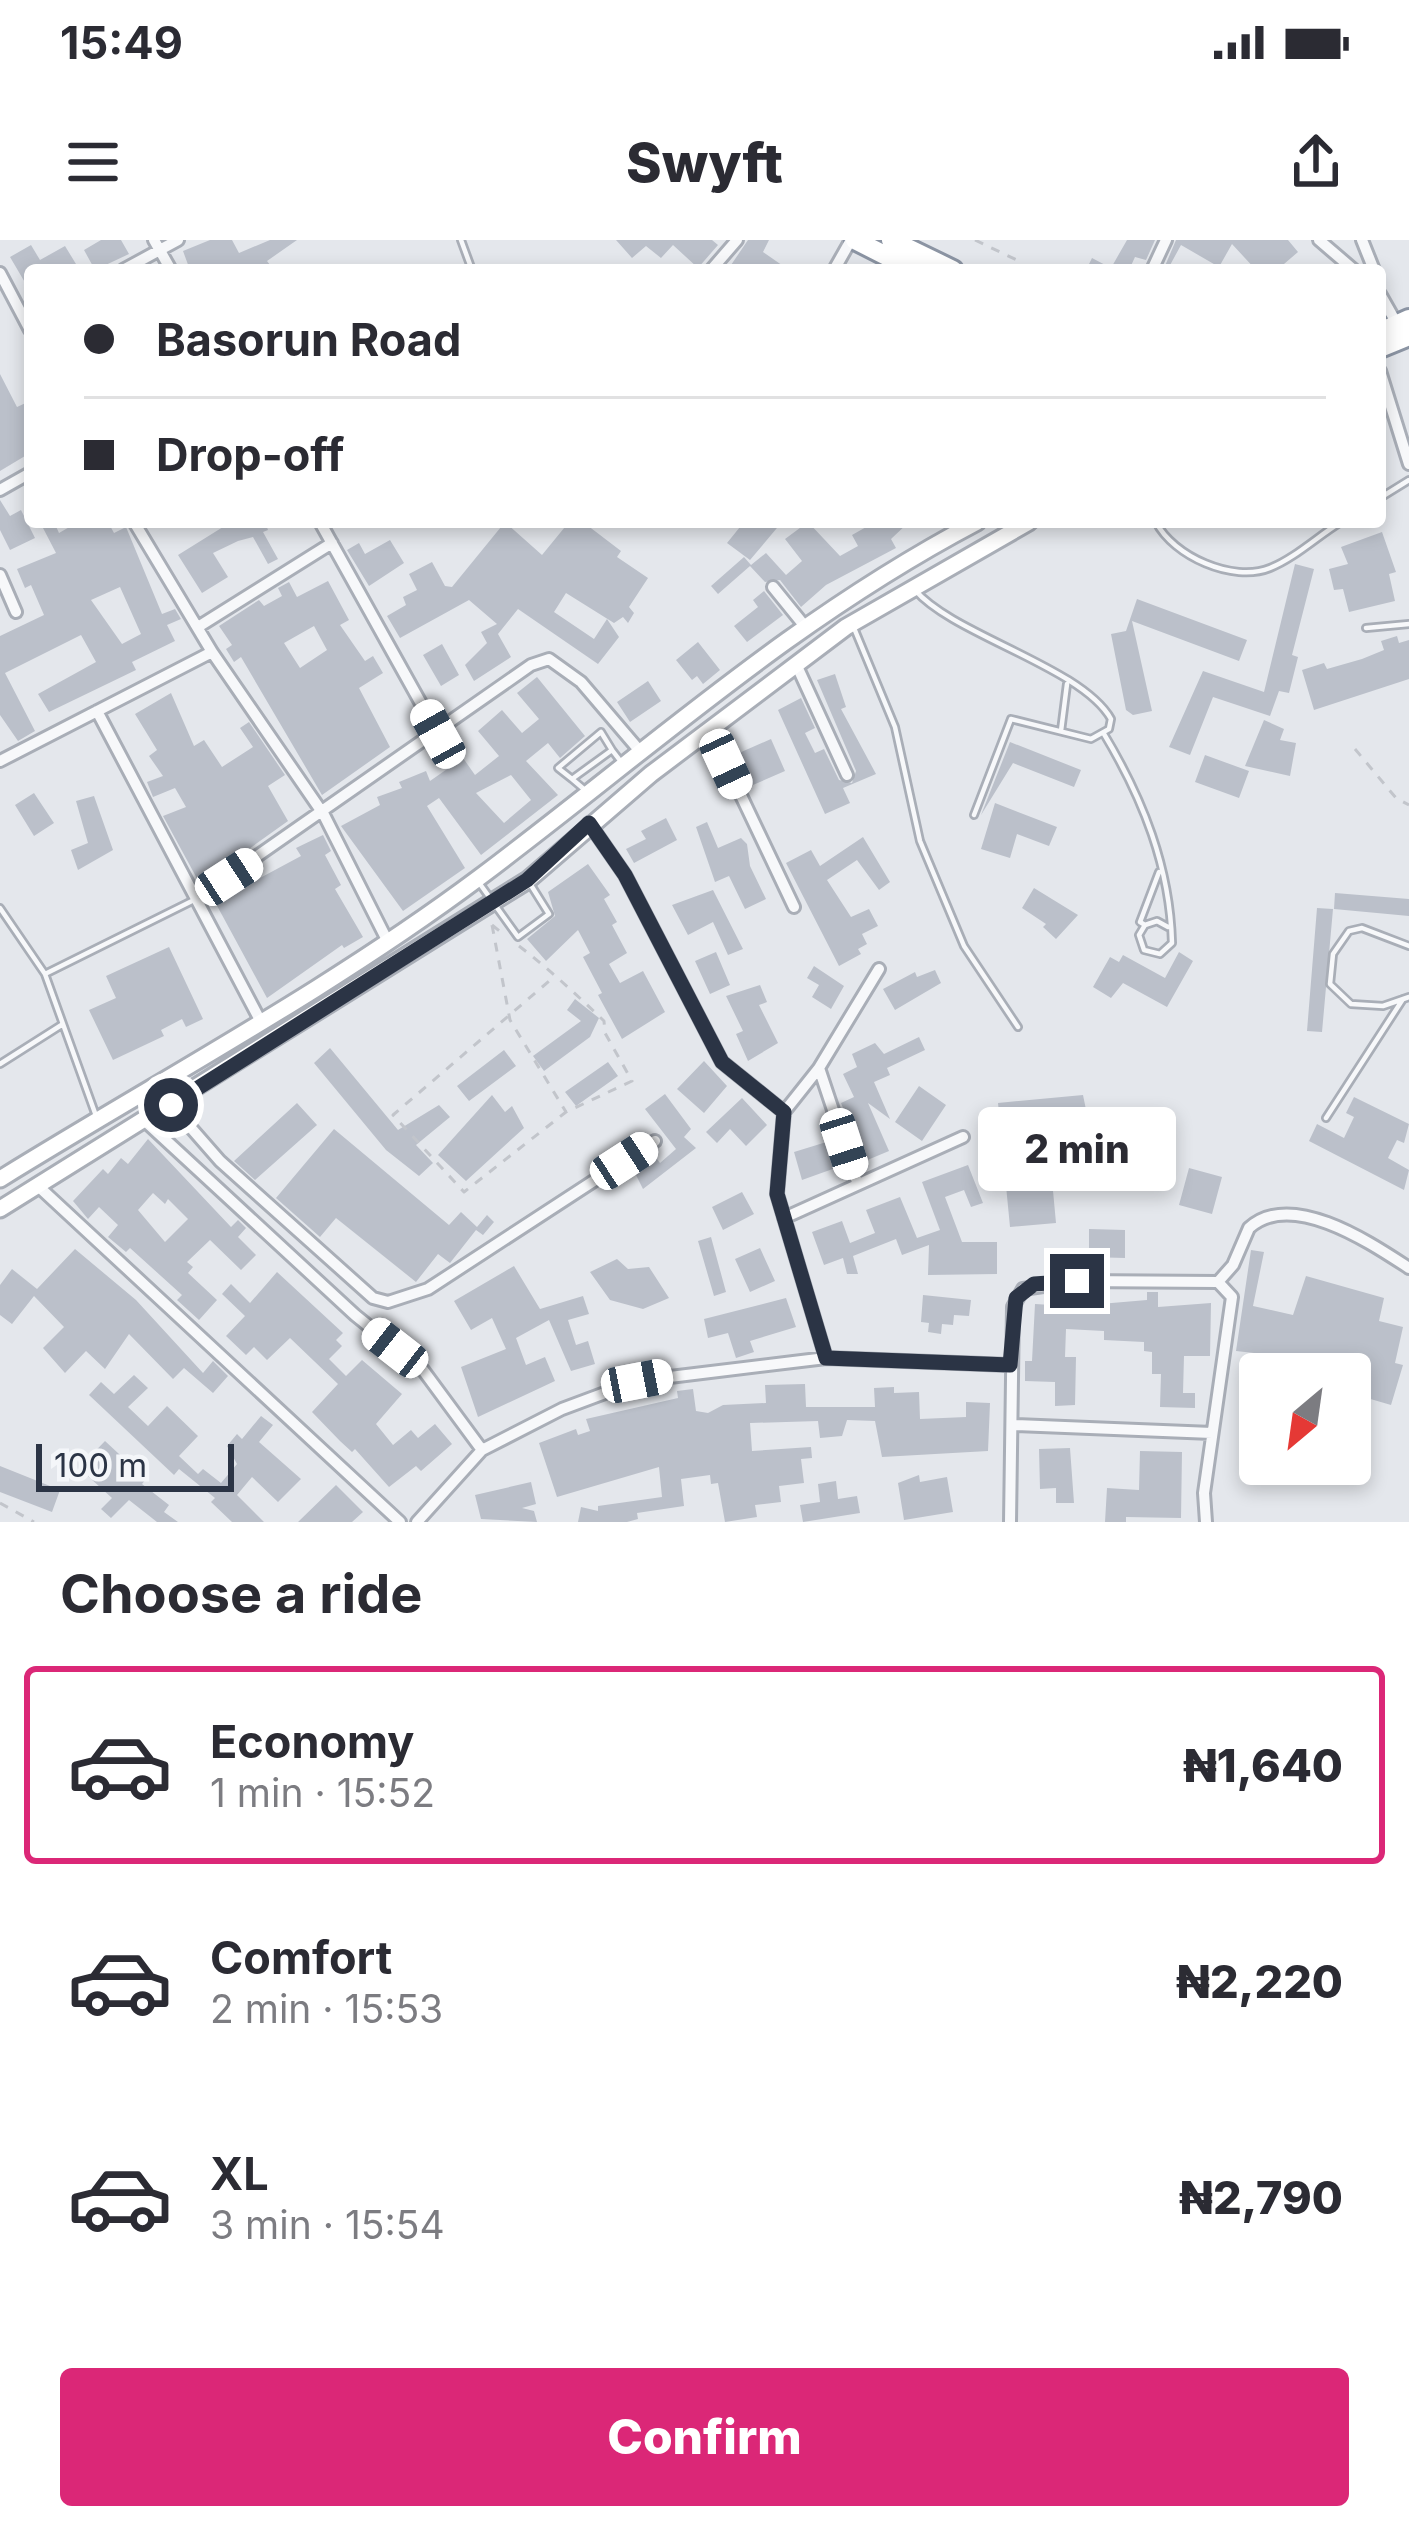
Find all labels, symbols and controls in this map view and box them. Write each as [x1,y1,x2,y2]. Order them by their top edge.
text: 15:49 [60,15,183,70]
icon: menu [60,129,126,195]
icon: share [1283,129,1349,195]
text: Swyft [626,130,783,195]
text: Basorun Road [156,312,461,367]
text: Drop-off [156,427,344,482]
car [405,694,471,774]
car [694,724,758,804]
car [189,842,269,912]
route start [144,1078,198,1132]
car [816,1104,872,1184]
callout: 2 min [978,1107,1176,1191]
text: 2 min [1024,1125,1130,1172]
car [584,1126,664,1196]
route end [1050,1254,1104,1308]
car [356,1312,434,1384]
north arrow [1239,1353,1371,1485]
map controls [1239,1353,1371,1485]
car [598,1356,676,1406]
scale bar [36,1438,234,1491]
text: 100 m [54,1445,147,1485]
text: Choose a ride [60,1561,422,1626]
icon: car [66,1711,174,1819]
text: Economy [210,1714,414,1769]
text: ₦1,640 [1183,1738,1343,1793]
text: 1 min · 15:52 [210,1769,435,1816]
icon: car [66,1927,174,2035]
text: Comfort [210,1930,392,1985]
text: ₦2,220 [1176,1954,1343,2009]
text: 2 min · 15:53 [210,1985,443,2032]
icon: car [66,2143,174,2251]
text: XL [210,2146,269,2201]
text: ₦2,790 [1179,2170,1343,2225]
text: 3 min · 15:54 [210,2201,445,2248]
button: Confirm [60,2368,1349,2506]

